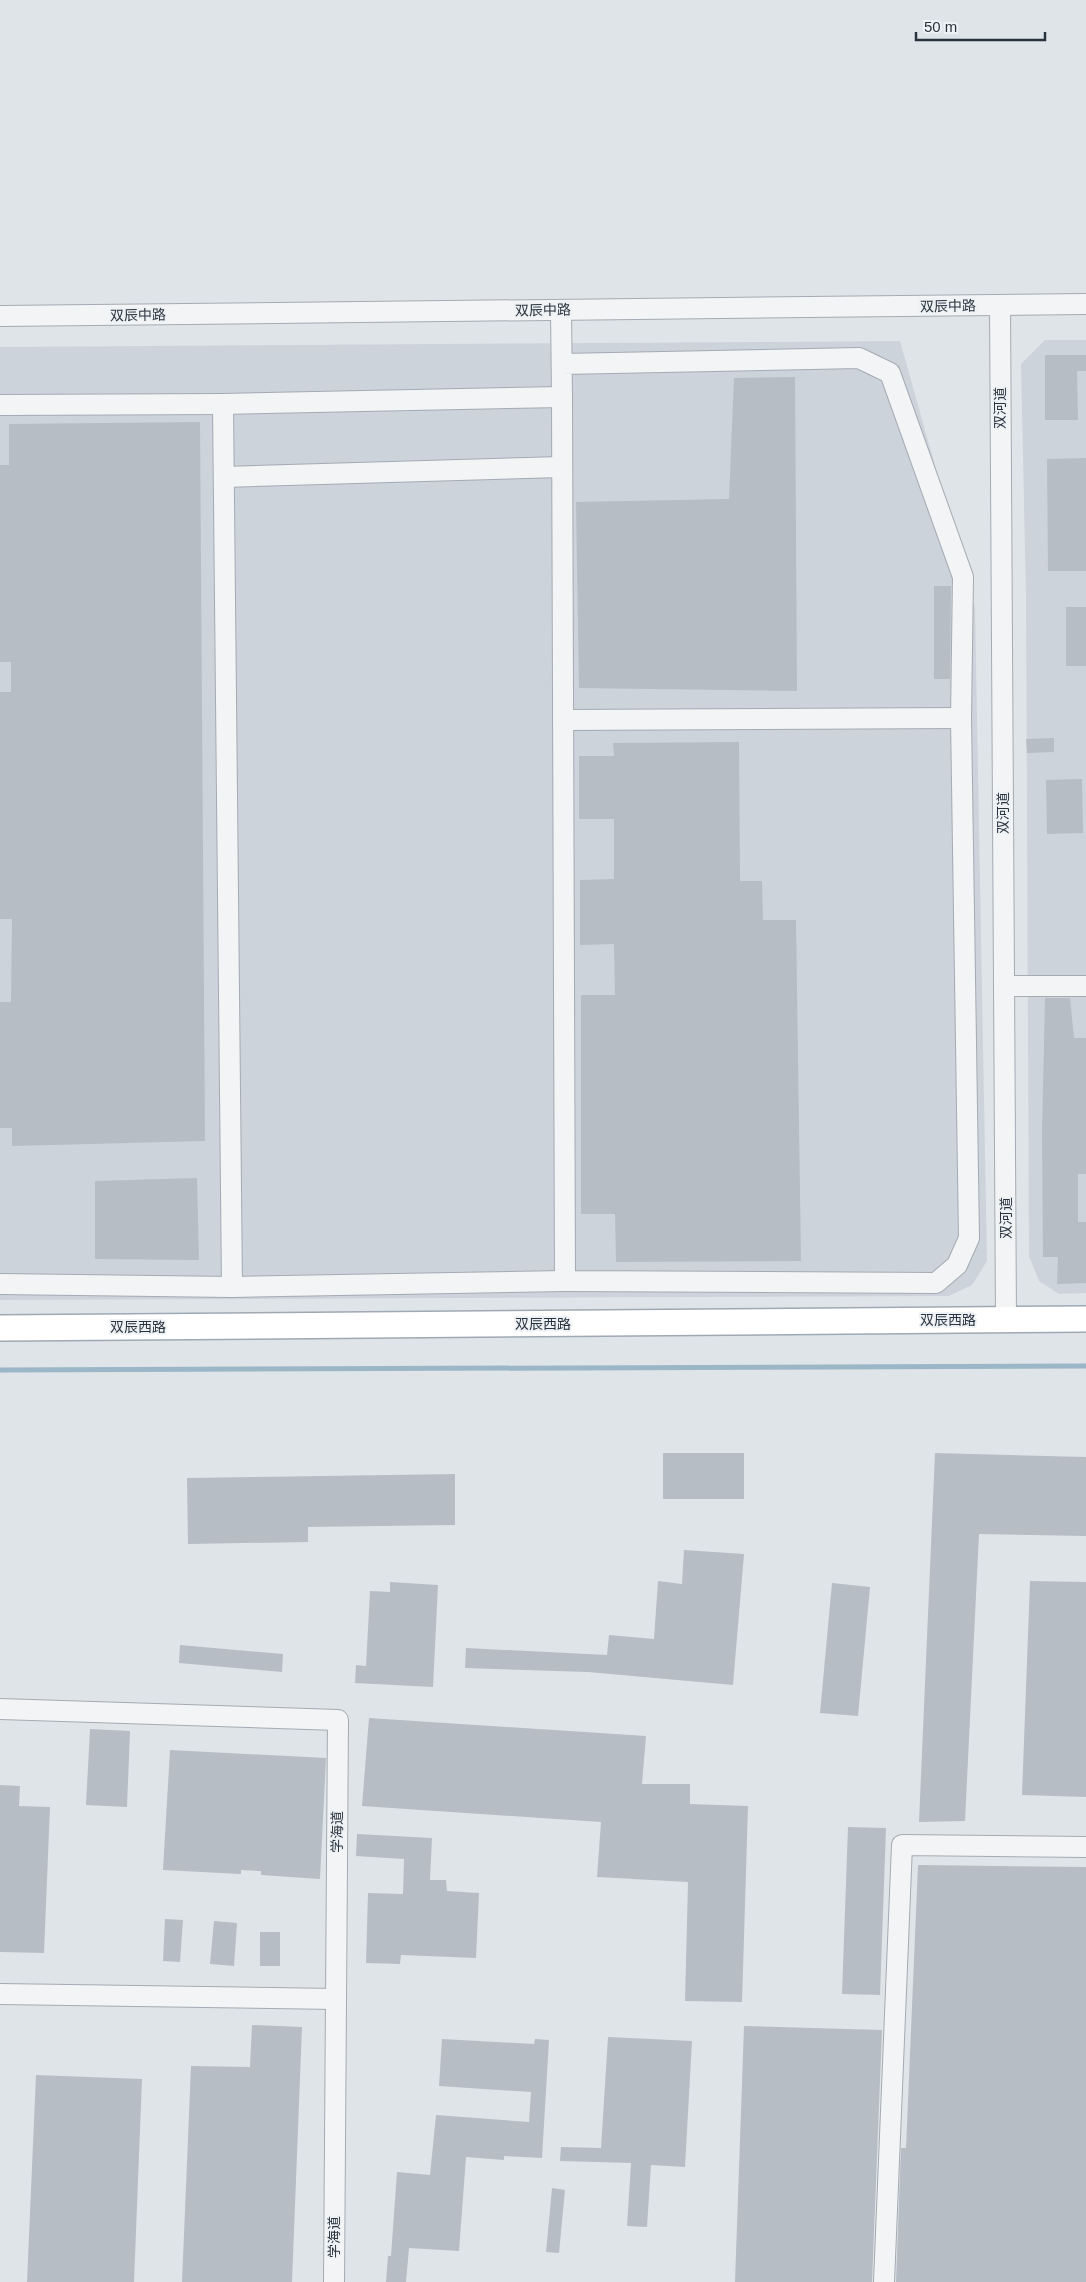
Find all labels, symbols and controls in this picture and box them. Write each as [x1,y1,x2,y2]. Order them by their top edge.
scale bar [916,10,1045,42]
text: 50 m [924,18,957,35]
street label: 双辰中路 [920,298,976,314]
street label: 双辰中路 [515,302,571,318]
street label: 双辰中路 [110,307,166,323]
street label: 双河道 [992,387,1008,429]
street label: 双河道 [995,792,1011,834]
street label: 双河道 [998,1197,1014,1239]
street label: 双辰西路 [920,1312,976,1328]
street label: 双辰西路 [515,1316,571,1332]
street label: 双辰西路 [110,1319,166,1335]
street label: 学海道 [329,1811,345,1853]
street label: 学海道 [326,2216,342,2258]

